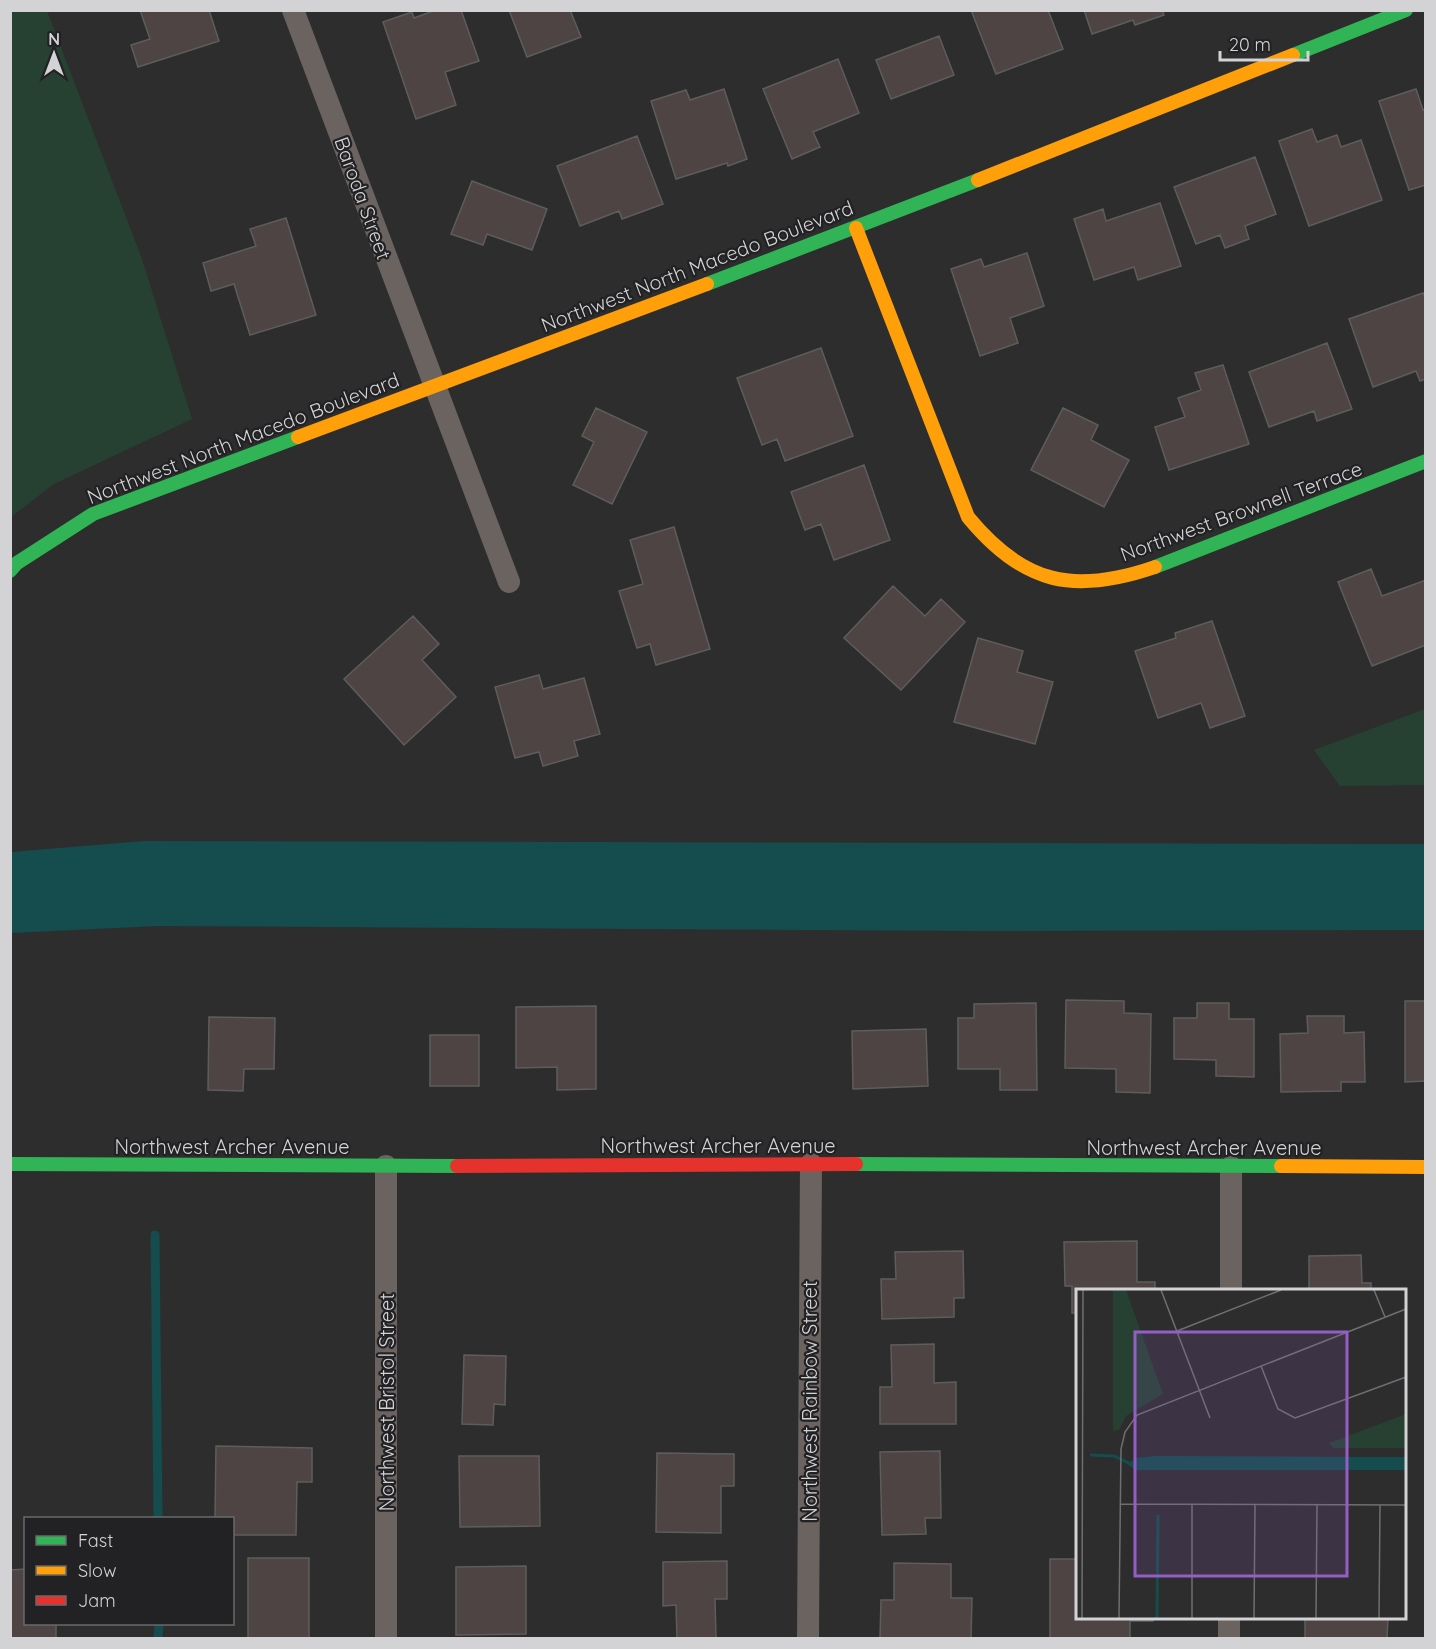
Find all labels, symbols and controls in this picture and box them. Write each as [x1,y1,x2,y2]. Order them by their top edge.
north arrow [24,24,84,84]
scale bar [1220,24,1308,62]
text: N [48,29,60,49]
text: 20 m [1229,33,1271,56]
street label: Baroda Street [329,133,397,263]
street label: Northwest North Macedo Boulevard [537,195,857,337]
street label: Northwest North Macedo Boulevard [83,367,403,509]
street label: Northwest Brownell Terrace [1117,456,1365,566]
street label: Northwest Archer Avenue [600,1133,836,1158]
street label: Northwest Archer Avenue [114,1134,350,1159]
street label: Northwest Archer Avenue [1086,1135,1322,1160]
street label: Northwest Rainbow Street [797,1280,822,1522]
inset map [1076,1289,1406,1619]
street label: Northwest Bristol Street [374,1293,399,1511]
legend [24,1517,234,1625]
text: Fast [78,1529,113,1552]
text: Slow [78,1559,116,1582]
text: Jam [78,1589,116,1612]

